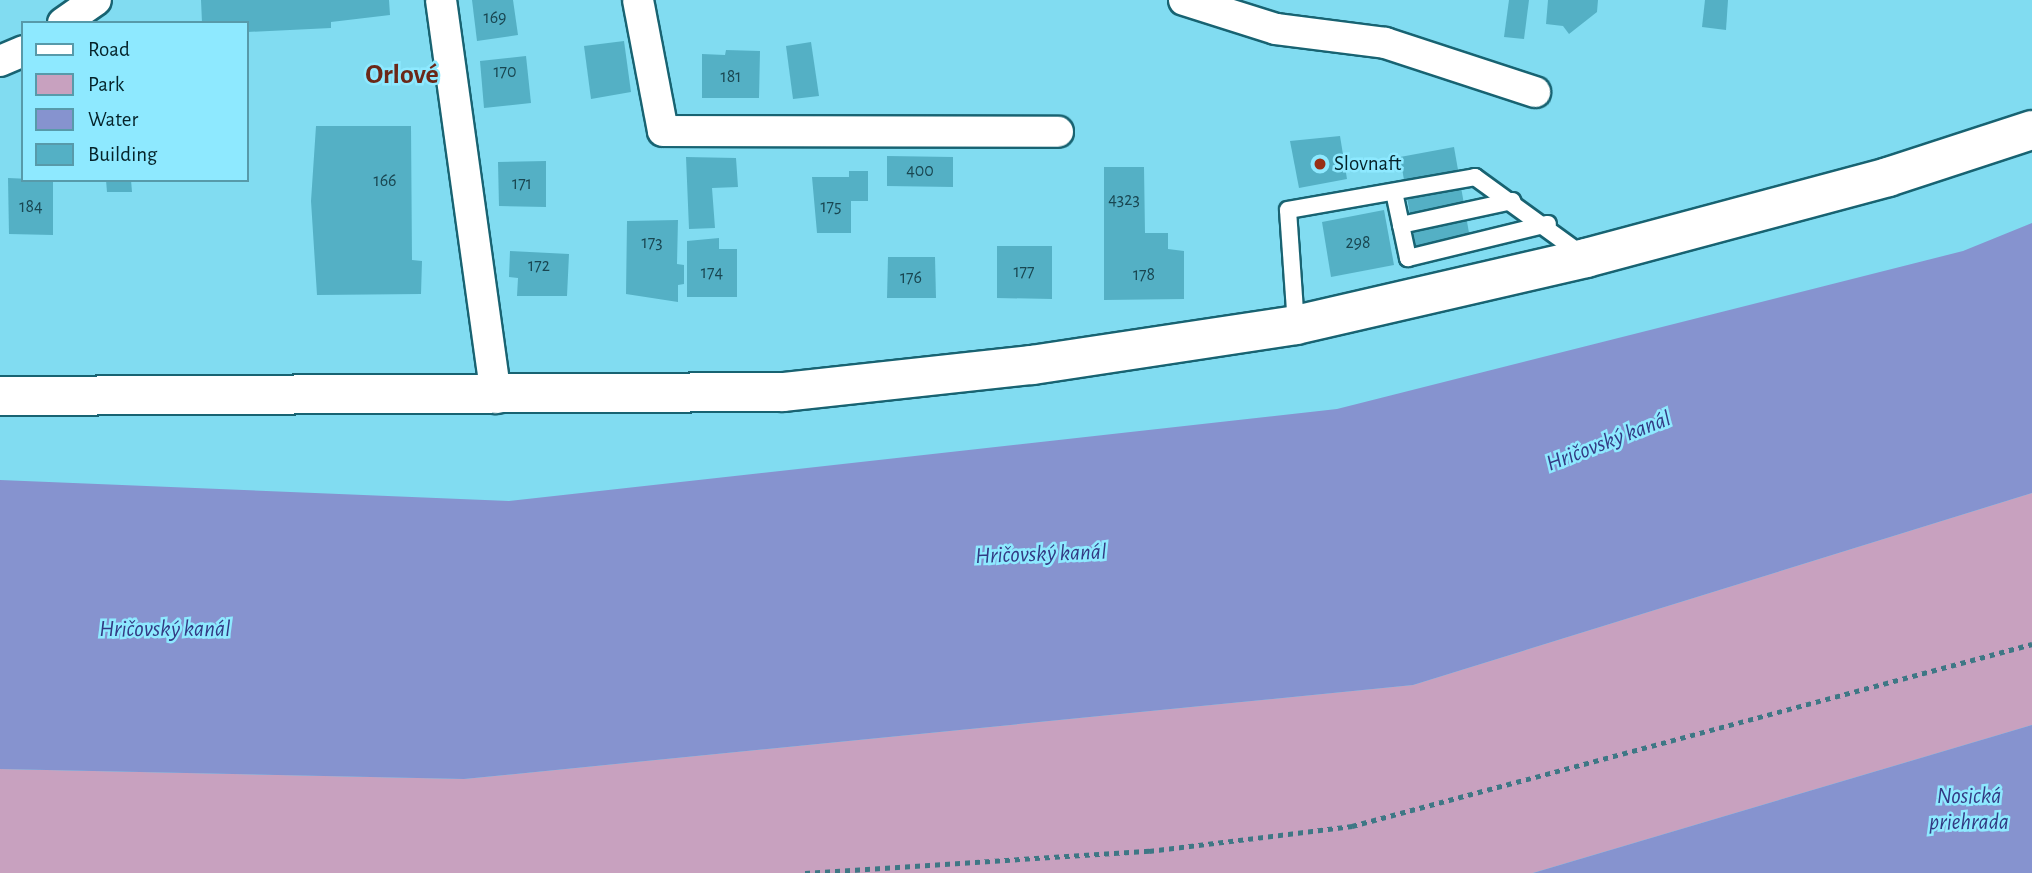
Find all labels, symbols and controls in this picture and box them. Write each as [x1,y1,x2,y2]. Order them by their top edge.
house number: 169 [483,7,507,29]
legend [21,21,248,182]
text: Road [88,39,130,60]
district label: Orlové [365,58,439,92]
house number: 170 [493,61,517,83]
house number: 181 [721,66,741,88]
text: Park [88,74,124,95]
text: Water [88,109,138,130]
text: Building [88,144,157,165]
place label: Slovnaft [1334,151,1401,177]
marker: Slovnaft [1312,156,1328,172]
house number: 400 [906,160,934,182]
house number: 166 [373,170,397,192]
house number: 171 [512,173,532,195]
house number: 4323 [1108,189,1140,211]
house number: 184 [19,196,43,218]
house number: 175 [820,196,842,218]
house number: 173 [641,232,663,254]
house number: 298 [1345,232,1371,254]
house number: 172 [528,255,550,277]
house number: 177 [1013,261,1035,283]
house number: 174 [701,262,723,284]
house number: 178 [1133,264,1155,286]
house number: 176 [900,267,922,289]
water label: Hričovský kanál [1543,406,1675,478]
water label: Hričovský kanál [975,539,1107,571]
water label: Hričovský kanál [99,616,231,644]
water label: Nosická priehrada [1929,783,2009,837]

